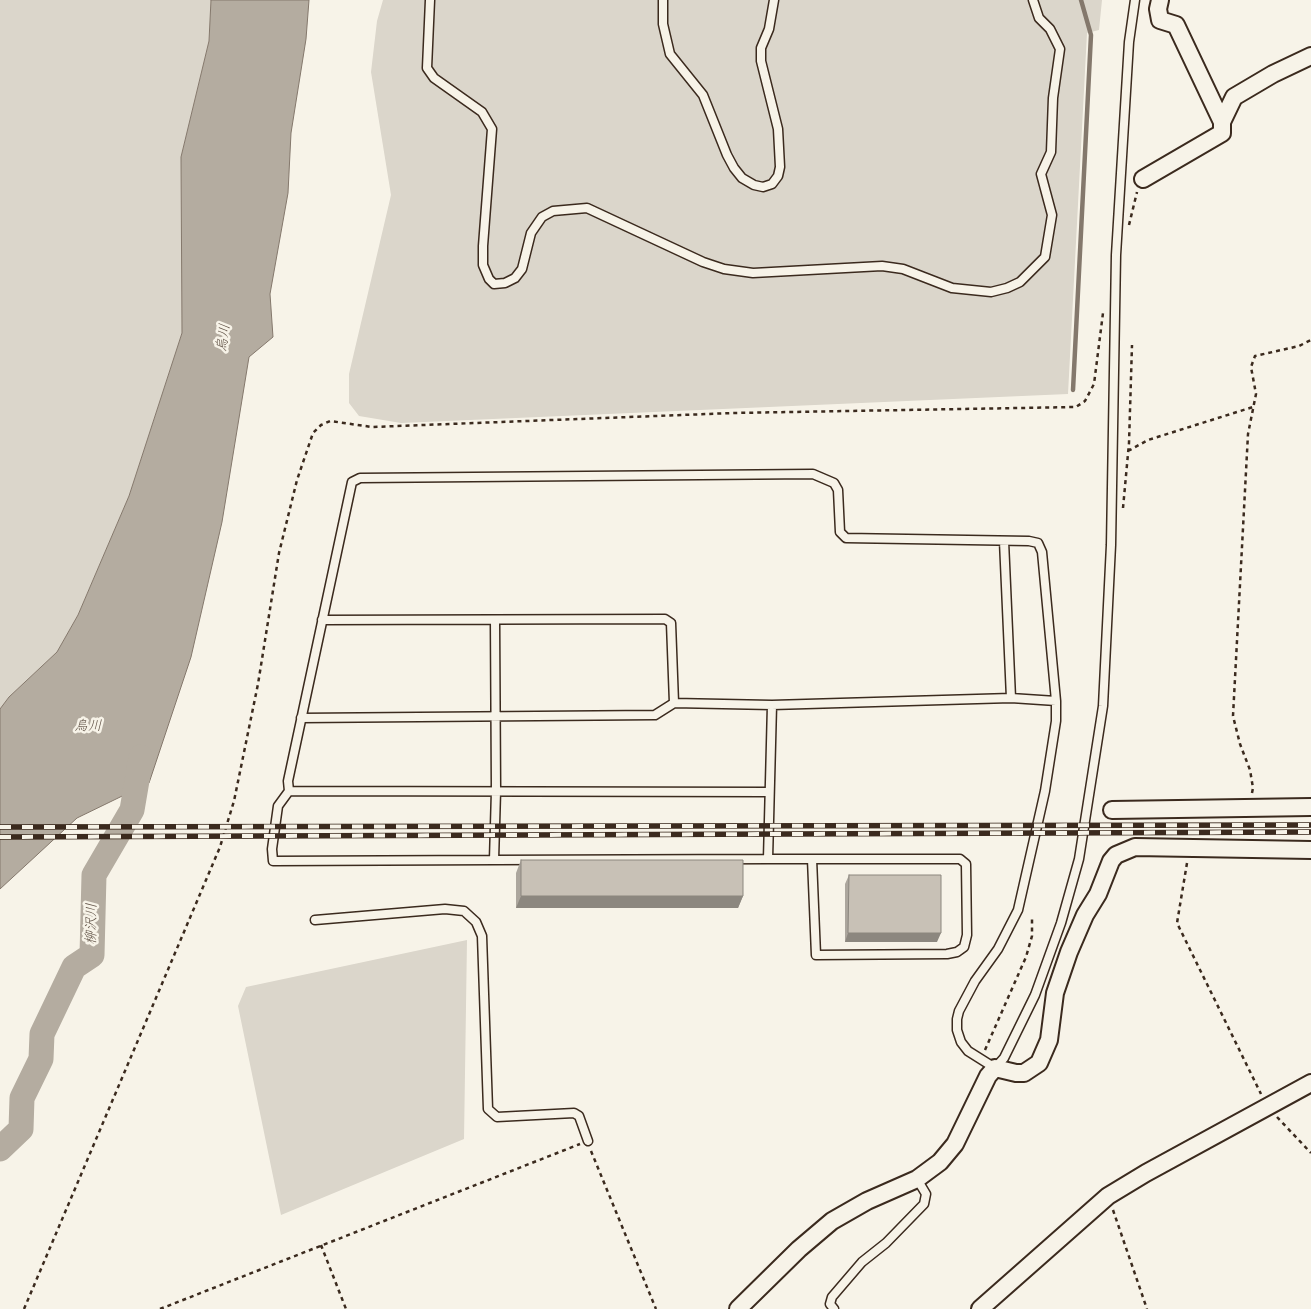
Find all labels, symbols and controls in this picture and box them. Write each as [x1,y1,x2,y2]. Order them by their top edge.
water label: 烏川 [215,323,235,353]
water label: 烏川 [74,720,102,736]
water label: 柳沢川 [84,903,102,945]

